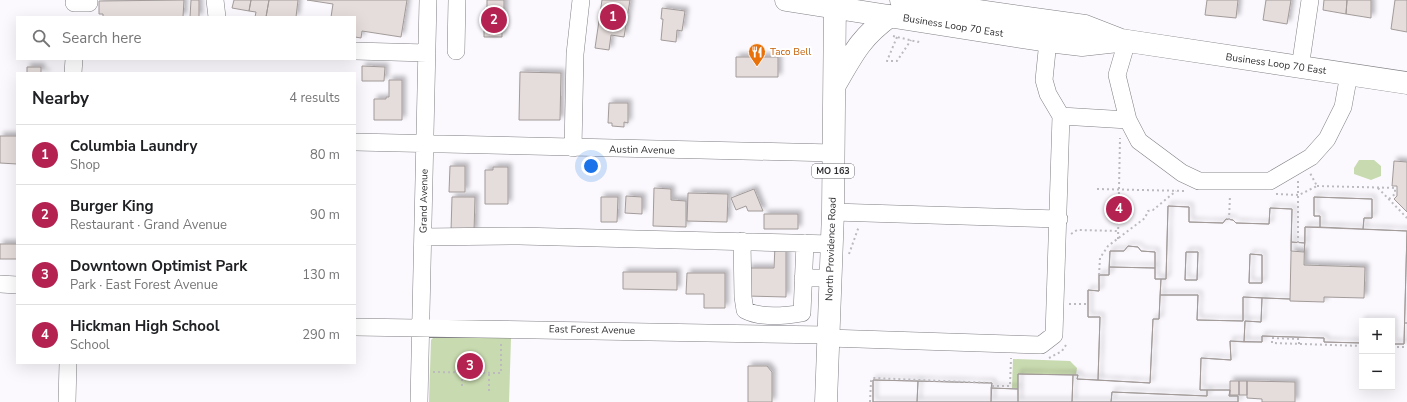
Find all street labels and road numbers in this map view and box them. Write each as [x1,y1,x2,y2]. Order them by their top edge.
street label: Business Loop 70 East [902,11,1005,41]
street label: Business Loop 70 East [1225,50,1328,78]
street label: Austin Avenue [609,142,675,158]
road number: MO 163 [812,164,854,178]
street label: Grand Avenue [416,169,432,233]
street label: North Providence Road [822,197,840,301]
street label: East Forest Avenue [549,322,635,338]

